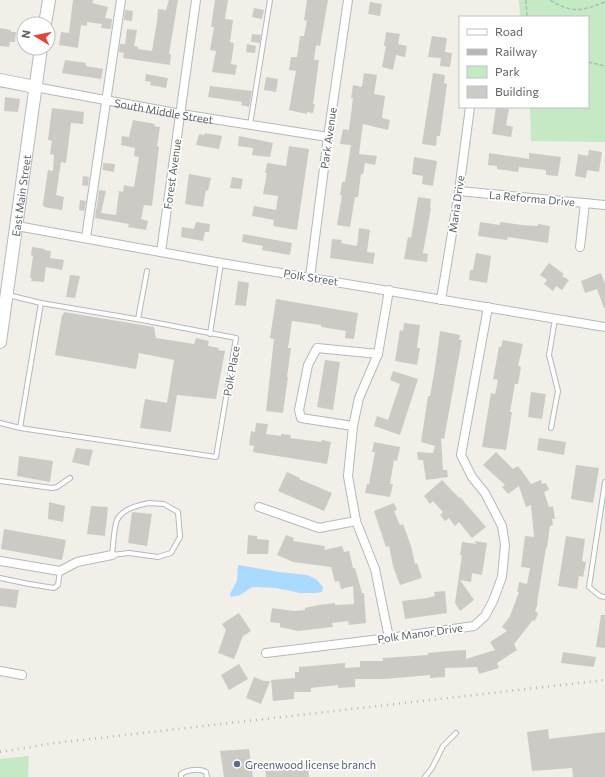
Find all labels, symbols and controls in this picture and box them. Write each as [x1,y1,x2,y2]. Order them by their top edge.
north arrow [16,16,56,56]
legend [459,16,589,108]
text: Road [495,24,523,38]
text: N [19,29,33,39]
text: Railway [495,44,537,58]
text: Park [495,64,521,78]
text: Building [495,84,539,98]
street label: South Middle Street [113,95,215,126]
street label: Park Avenue [317,106,339,170]
street label: Forest Avenue [161,138,183,210]
street label: East Main Street [8,153,33,237]
street label: Maria Drive [446,174,466,234]
street label: La Reforma Drive [489,188,576,208]
street label: Polk Street [283,266,340,288]
street label: Polk Place [220,345,242,397]
street label: Polk Manor Drive [376,621,464,645]
place label: Greenwood license branch [245,758,376,771]
marker: Greenwood license branch [232,759,242,769]

